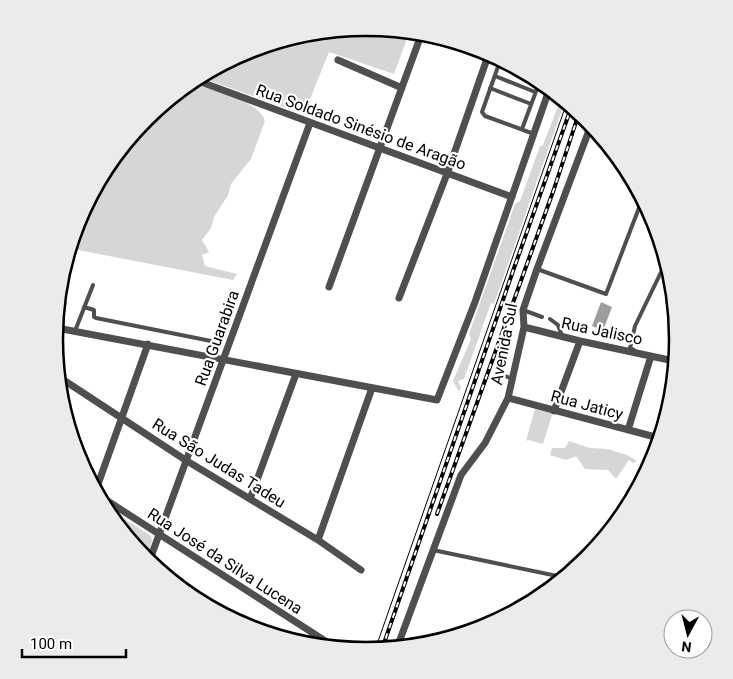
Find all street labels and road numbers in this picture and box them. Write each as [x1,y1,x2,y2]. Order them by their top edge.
street label: Rua Soldado Sinésio de Aragão [253,80,469,174]
street label: Rua Guarabira [191,288,243,388]
street label: Avenida Sul [487,302,521,386]
street label: Rua Jalisco [560,313,644,349]
street label: Rua Jaticy [549,386,626,424]
street label: Rua São Judas Tadeu [149,414,289,512]
street label: Rua José da Silva Lucena [144,504,306,618]

